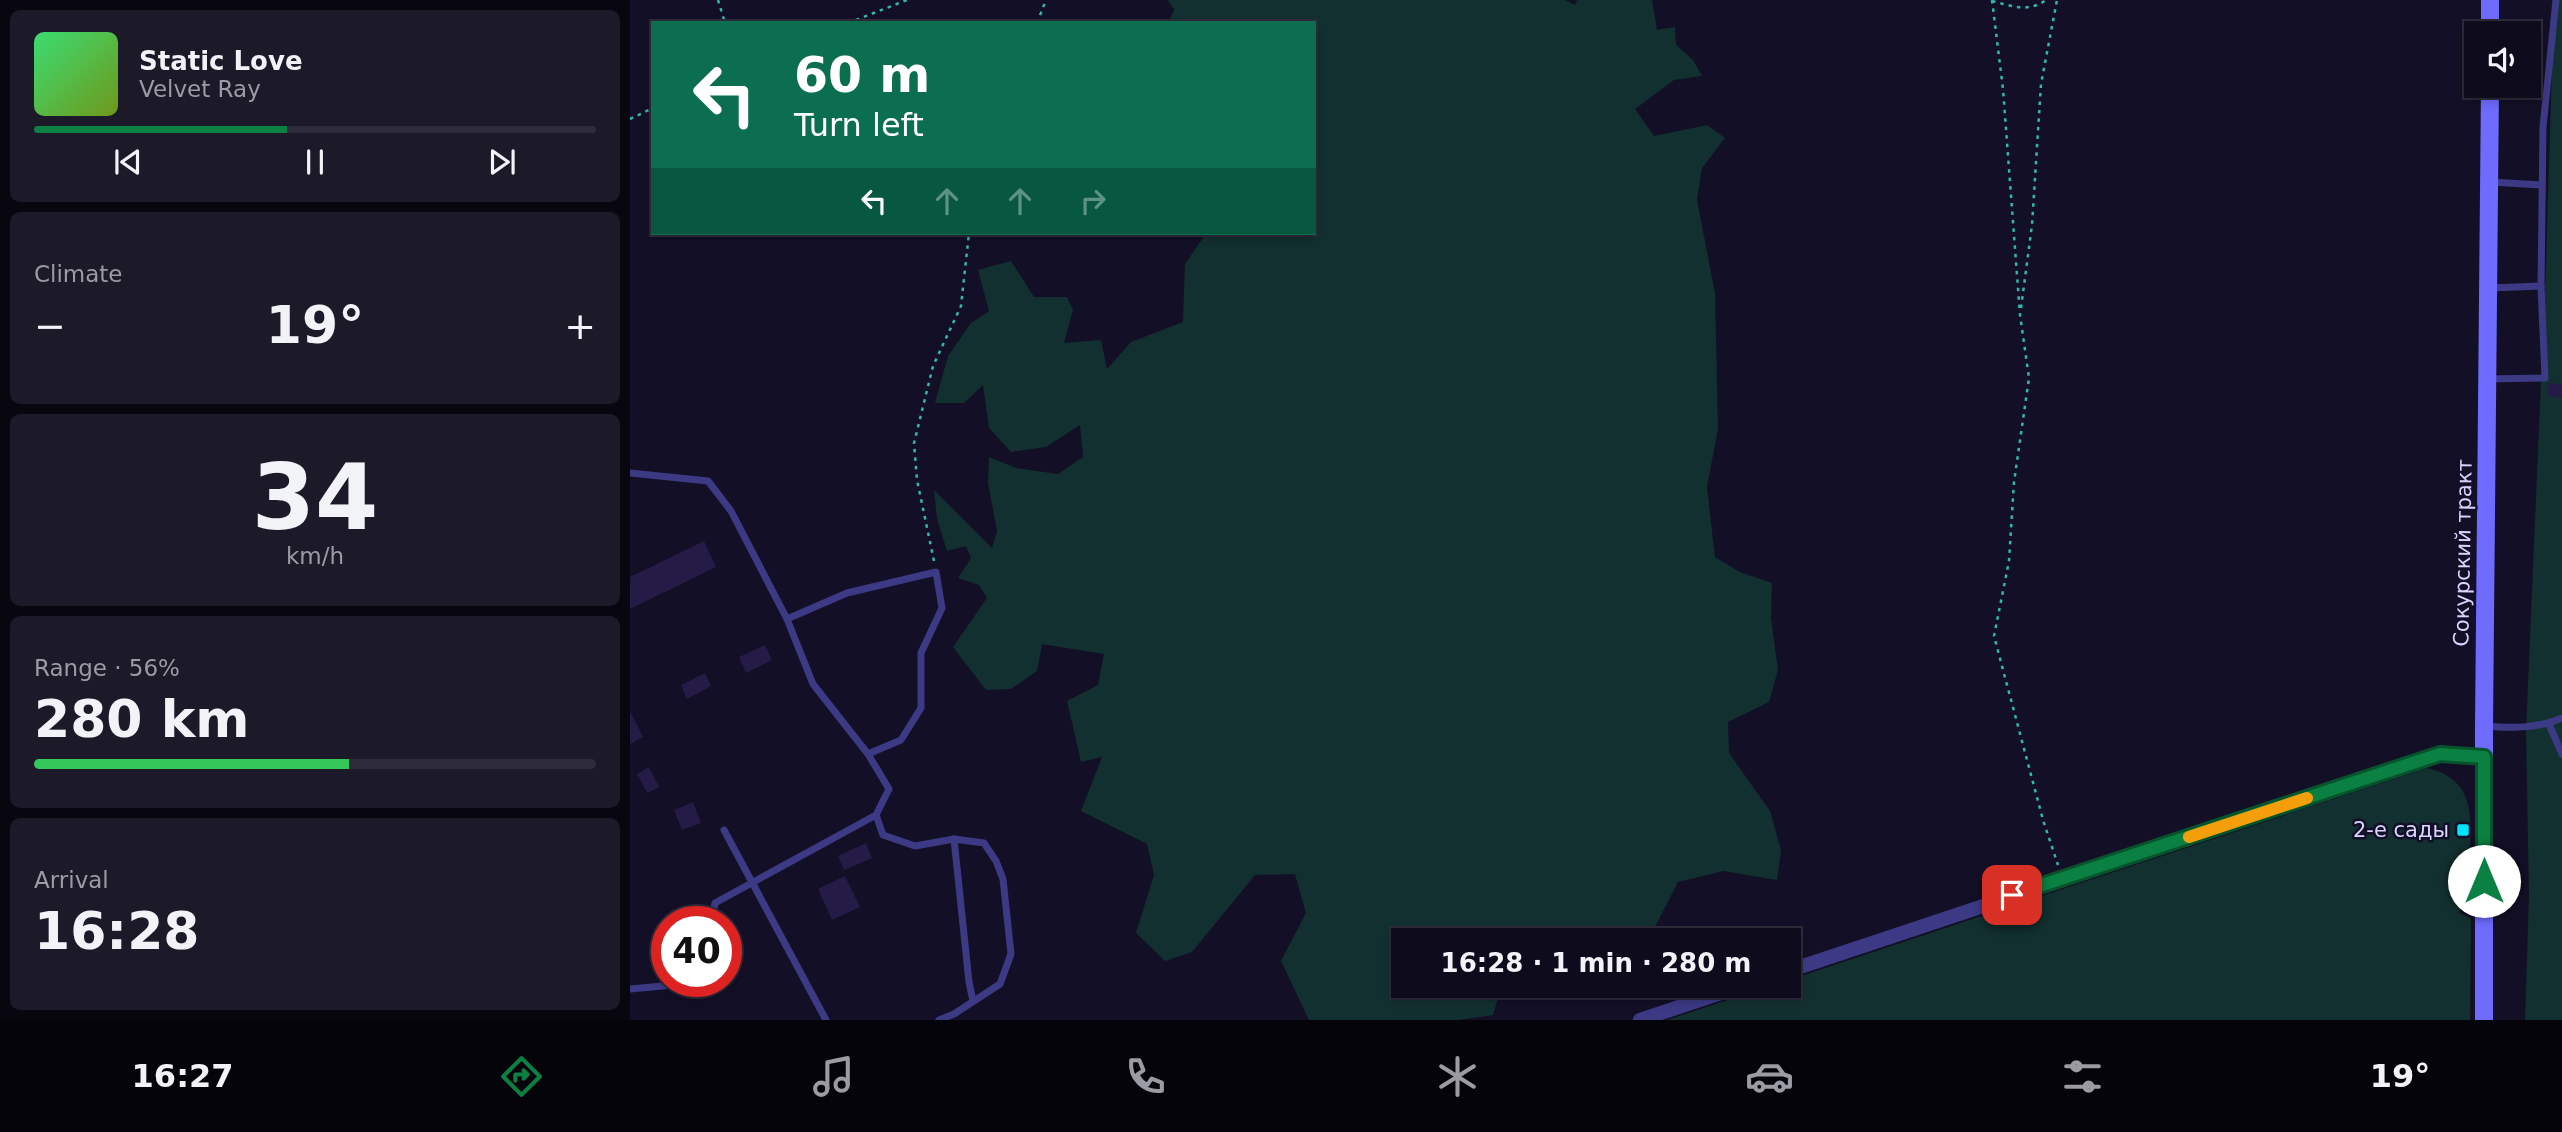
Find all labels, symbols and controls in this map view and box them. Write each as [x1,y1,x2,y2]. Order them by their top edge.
map controls [2464,21,2541,98]
button: sound [2464,21,2541,98]
text: Static Love [139,46,303,76]
text: 60 m [794,47,930,104]
icon: left [679,49,770,140]
text: Velvet Ray [139,76,261,102]
text: Turn left [794,106,924,144]
icon: previous [109,143,147,181]
icon: pause [296,143,334,181]
icon: next [483,143,521,181]
icon: left [855,182,893,220]
icon: ahead [928,182,966,220]
icon: ahead [1001,182,1039,220]
icon: right [1074,182,1112,220]
text: Climate [34,261,123,287]
text: 19° [266,295,364,355]
text: − [34,304,66,348]
text: + [564,304,596,348]
text: 34 [252,445,378,550]
street label: Сокурский тракт [2449,459,2477,647]
text: km/h [286,543,344,569]
text: Range · 56% [34,655,180,681]
text: 280 km [34,689,249,749]
place label: 2-е сады [2353,818,2449,842]
marker: 2-е сады [2455,822,2471,838]
position arrow [2447,844,2521,918]
pin [1982,865,2042,925]
text: Arrival [34,867,109,893]
icon: arrive [1993,876,2031,914]
text: 16:28 [34,901,200,961]
speed limit sign: 40 [651,906,742,997]
text: 16:28 · 1 min · 280 m [1441,948,1751,978]
icon: directions [497,1052,546,1101]
icon: music [809,1052,858,1101]
icon: phone [1121,1052,1170,1101]
icon: climate [1433,1052,1482,1101]
icon: car [1745,1052,1794,1101]
icon: filters [2058,1052,2107,1101]
text: 16:27 [132,1057,233,1095]
text: 19° [2370,1057,2430,1095]

